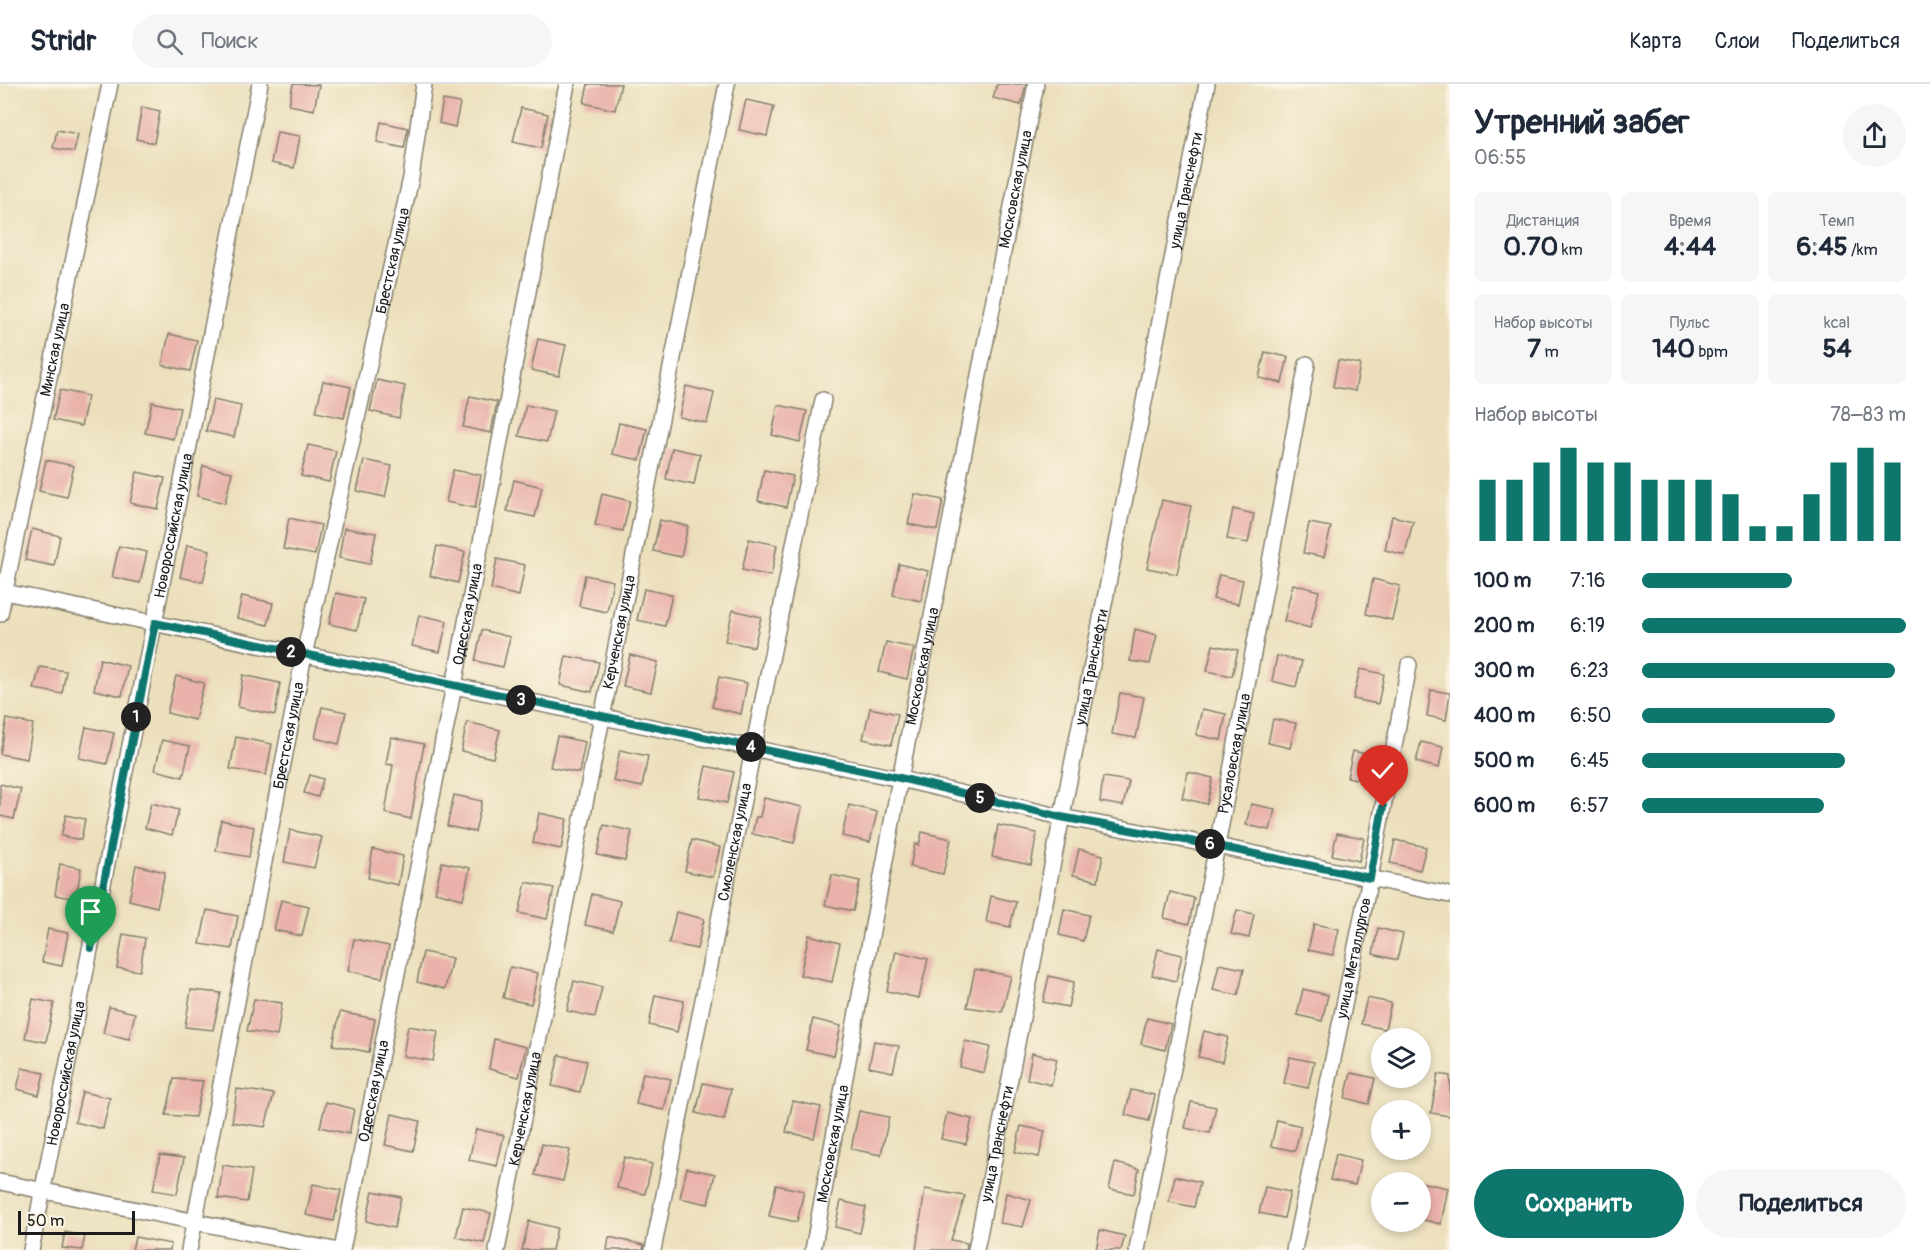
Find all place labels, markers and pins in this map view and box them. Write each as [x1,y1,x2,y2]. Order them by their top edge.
pin: 2 [276,637,306,667]
pin: 3 [506,685,536,715]
pin: 1 [121,702,151,732]
pin: 4 [736,732,766,762]
pin [1357,745,1408,807]
pin: 5 [965,783,995,813]
pin: 6 [1195,829,1225,859]
pin [65,886,116,948]

